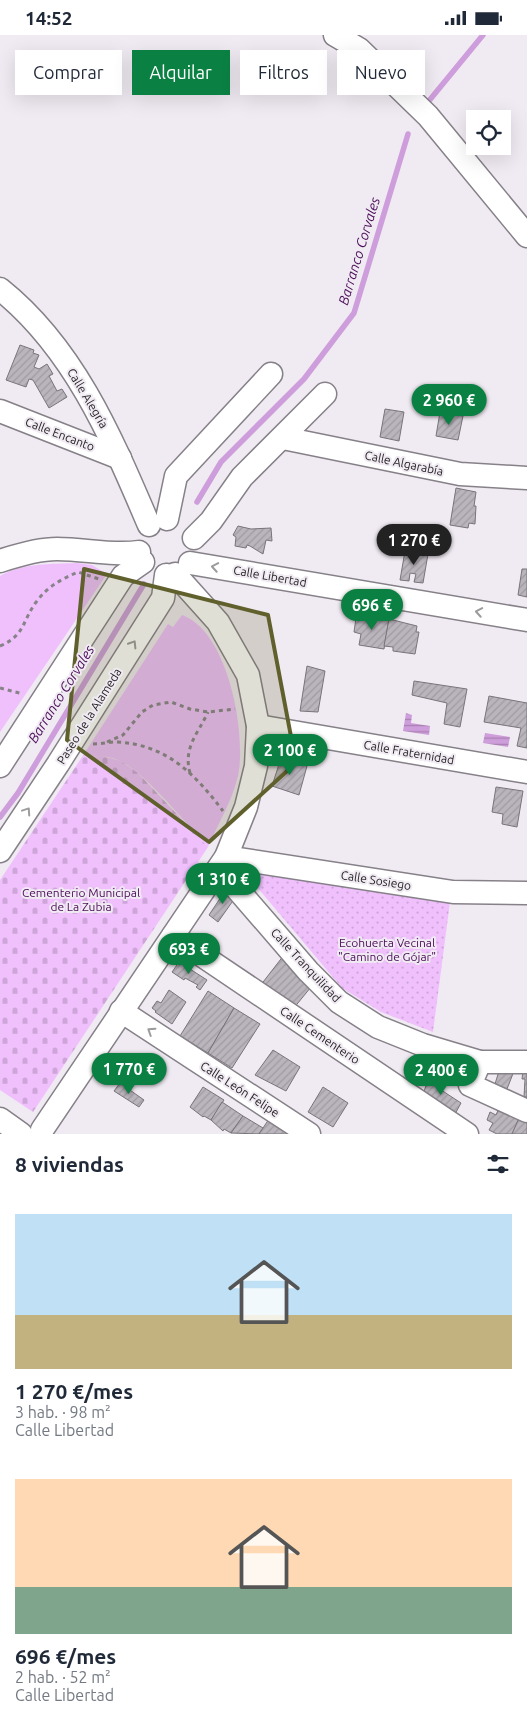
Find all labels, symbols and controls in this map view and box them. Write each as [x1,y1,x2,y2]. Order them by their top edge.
text: 14:52 [25,7,73,29]
chip: Comprar [15,50,122,95]
chip: Alquilar [132,50,230,95]
chip: Filtros [240,50,327,95]
chip: Nuevo [337,50,425,95]
map controls [466,110,511,155]
button: locate [466,110,511,155]
water label: Barranco Corvales [335,195,383,307]
street label: Calle Alegría [65,366,111,430]
pin: 2 960 € [403,383,495,426]
text: 2 960 € [423,391,475,409]
street label: Calle Encanto [24,415,96,453]
street label: Calle Algarabía [364,448,444,478]
pin: 1 270 € [368,523,460,566]
text: 1 270 € [388,531,440,549]
one-way arrow [211,563,220,573]
street label: Calle Libertad [232,563,308,589]
pin: 696 € [337,589,407,631]
text: 696 € [352,596,392,614]
one-way arrow [475,608,483,618]
one-way arrow [127,641,137,650]
water label: Barranco Corvales [25,642,97,746]
street label: Paseo de la Alameda [54,666,124,766]
pin: 2 100 € [244,733,336,776]
street label: Calle Fraternidad [363,738,455,766]
text: 2 100 € [264,741,316,759]
one-way arrow [21,807,30,817]
pin: 1 310 € [177,863,269,905]
street label: Calle Sosiego [340,868,412,892]
text: 1 310 € [197,870,249,888]
park label: Cementerio Municipal de La Zubia [22,886,140,913]
street label: Calle Tranquilidad [268,925,344,1005]
pin: 693 € [154,933,224,975]
park label: Ecohuerta Vecinal "Camino de Gójar" [338,936,436,963]
text: 693 € [169,940,209,958]
street label: Calle Cementerio [278,1004,362,1066]
one-way arrow [147,1027,156,1037]
pin: 1 770 € [83,1053,175,1095]
pin: 2 400 € [395,1053,487,1096]
street label: Calle León Felipe [198,1059,282,1119]
text: 1 770 € [103,1060,155,1078]
text: 2 400 € [415,1061,467,1079]
icon: filters [484,1150,512,1178]
text: 8 viviendas [15,1152,124,1176]
icon: home [219,1247,309,1337]
text: 1 270 €/mes [15,1379,133,1403]
text: 3 hab. · 98 m² [15,1403,111,1421]
text: Calle Libertad [15,1421,114,1439]
icon: home [219,1512,309,1602]
text: 696 €/mes [15,1644,116,1668]
text: 2 hab. · 52 m² [15,1668,111,1686]
text: Calle Libertad [15,1686,114,1704]

